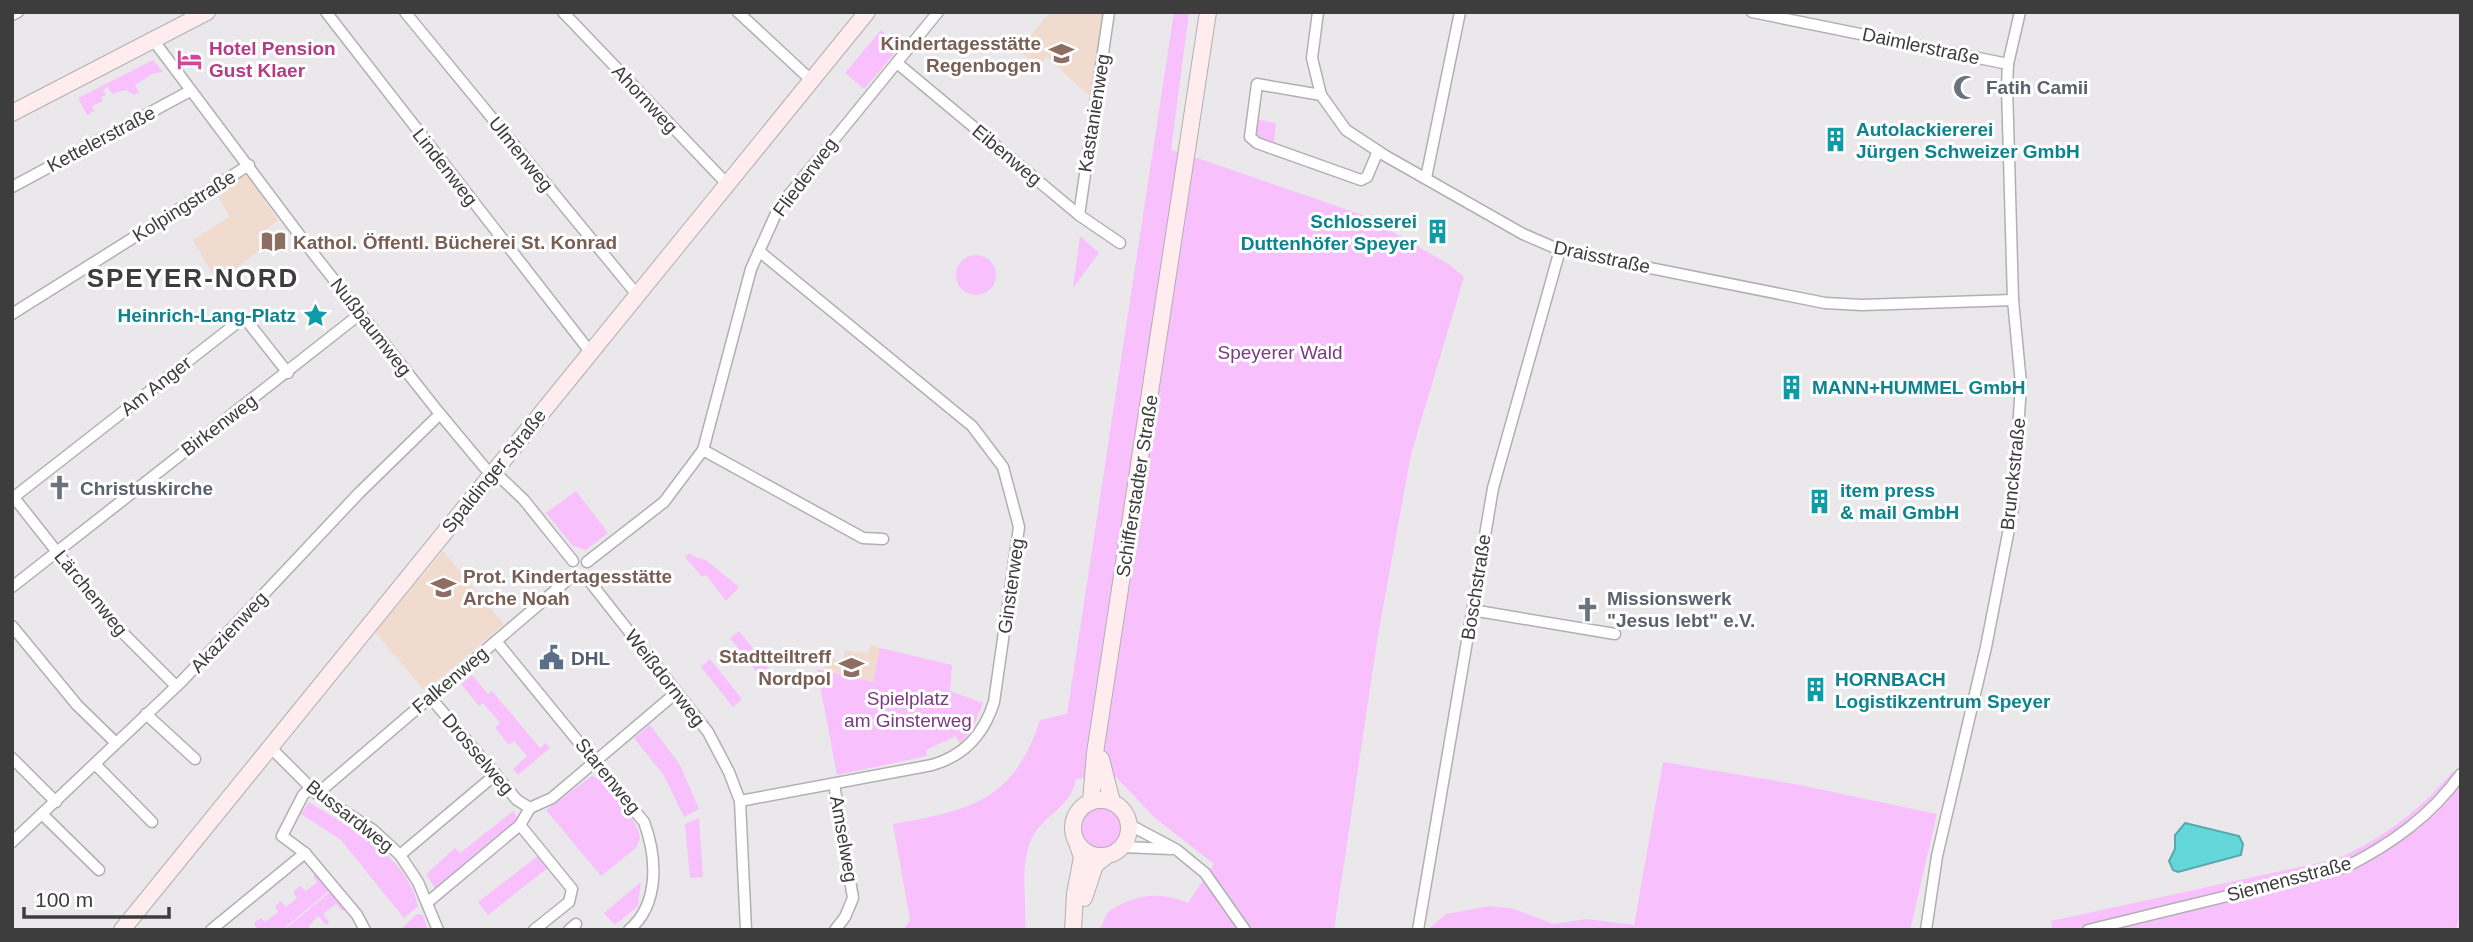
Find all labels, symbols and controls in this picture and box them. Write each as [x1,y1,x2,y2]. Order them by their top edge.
street label: Daimlerstraße [1860,23,1982,69]
place label: Kindertagesstätte Regenbogen [881,33,1041,76]
place label: Hotel Pension Gust Klaer [209,38,336,81]
school or university icon: Kindertagesstätte Regenbogen [1047,40,1075,68]
hotel icon: Hotel Pension Gust Klaer [175,45,203,73]
street label: Kastanienweg [1074,52,1114,174]
street label: Ahornweg [608,61,682,137]
mosque icon: Fatih Camii [1952,73,1980,101]
place label: Fatih Camii [1986,77,2088,98]
street label: Kettelerstraße [43,102,159,176]
street label: Ulmenweg [485,113,557,195]
place label: Autolackiererei Jürgen Schweizer GmbH [1856,119,2080,162]
street label: Eibenweg [968,120,1046,190]
street label: Lindenweg [408,124,482,210]
building icon: Autolackiererei Jürgen Schweizer GmbH [1822,126,1850,154]
street label: Fliederweg [769,134,841,220]
street label: Kolpingstraße [129,166,239,246]
place label: Schlosserei Duttenhöfer Speyer [1241,211,1418,254]
building icon: Schlosserei Duttenhöfer Speyer [1423,218,1451,246]
library icon: Kathol. Öffentl. Bücherei St. Konrad [259,228,287,256]
place label: Kathol. Öffentl. Bücherei St. Konrad [293,232,617,253]
street label: Draisstraße [1552,237,1652,277]
district label: SPEYER-NORD [87,263,299,293]
street label: Nußbaumweg [326,274,416,380]
place icon: Heinrich-Lang-Platz [302,301,330,329]
place label: Heinrich-Lang-Platz [118,305,296,326]
park label: Speyerer Wald [1218,342,1342,363]
street label: Am Anger [117,352,196,420]
building icon: MANN+HUMMEL GmbH [1778,373,1806,401]
place label: MANN+HUMMEL GmbH [1812,377,2025,398]
street label: Birkenweg [177,390,261,460]
street label: Schifferstadter Straße [1112,393,1162,579]
street label: Spaldinger Straße [438,405,550,537]
street label: Brunckstraße [1997,417,2029,531]
church icon: Christuskirche [46,474,74,502]
place label: Christuskirche [80,478,213,499]
place label: item press & mail GmbH [1840,480,1959,523]
building icon: item press & mail GmbH [1806,487,1834,515]
street label: Boschstraße [1457,533,1495,641]
street label: Ginsterweg [994,537,1028,635]
street label: Lärchenweg [50,546,132,640]
place label: Prot. Kindertagesstätte Arche Noah [463,566,672,609]
school or university icon: Prot. Kindertagesstätte Arche Noah [429,573,457,601]
street label: Akazienweg [186,587,272,677]
place label: Missionswerk "Jesus lebt" e.V. [1607,588,1755,631]
church icon: Missionswerk "Jesus lebt" e.V. [1573,595,1601,623]
street label: Weißdornweg [621,625,709,731]
street label: Falkenweg [408,642,492,718]
public building icon: DHL [537,644,565,672]
place label: Stadtteiltreff Nordpol [719,646,832,689]
place label: DHL [571,648,610,669]
school or university icon: Stadtteiltreff Nordpol [837,653,865,681]
place label: HORNBACH Logistikzentrum Speyer [1835,669,2051,712]
building icon: HORNBACH Logistikzentrum Speyer [1801,676,1829,704]
park label: Spielplatz am Ginsterweg [844,688,972,731]
street label: Drosselweg [438,709,518,799]
street label: Starenweg [571,734,645,818]
street label: Bussardweg [302,776,398,856]
street label: Amselweg [826,794,862,884]
street label: Siemensstraße [2225,852,2353,906]
scale bar [24,876,170,920]
text: 100 m [35,888,93,911]

